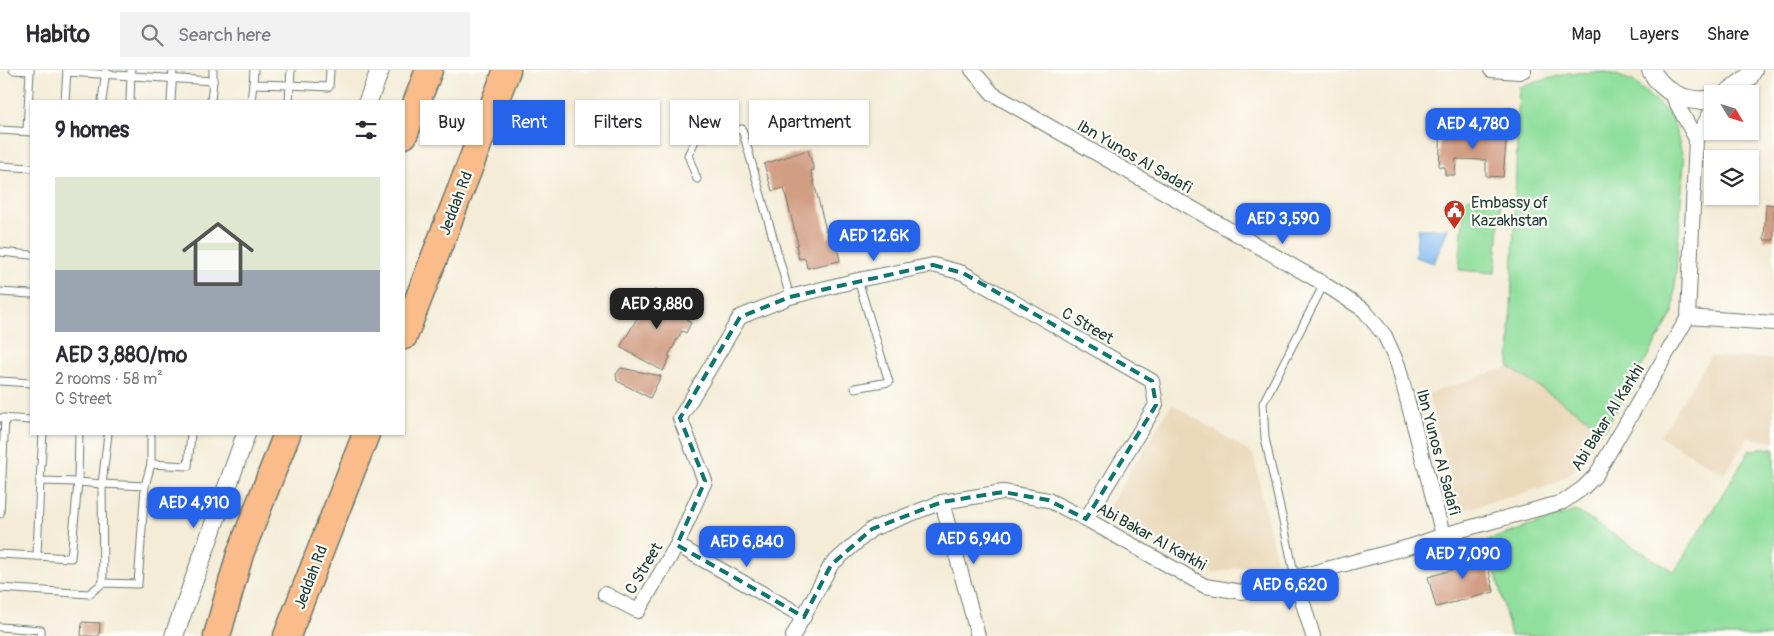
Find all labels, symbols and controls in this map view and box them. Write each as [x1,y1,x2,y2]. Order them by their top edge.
search box [120,12,470,57]
text: Habito [25,20,90,49]
icon: search [138,21,166,49]
text: Search here [178,23,271,47]
text: Map [1572,23,1601,46]
text: Layers [1629,23,1679,46]
text: Share [1707,23,1749,46]
north arrow [1704,85,1759,140]
map controls [1704,85,1759,205]
chip: Buy [420,100,483,145]
chip: Rent [493,100,565,145]
chip: Filters [575,100,660,145]
chip: New [670,100,739,145]
chip: Apartment [749,100,869,145]
pin: AED 4,780 [1416,108,1530,150]
text: AED 4,780 [1436,114,1510,134]
icon: filters [352,116,380,144]
street label: Ibn Yunos Al Sadafi [1073,116,1196,198]
text: 9 homes [55,117,129,144]
button: layers [1704,150,1759,205]
street label: Jeddah Rd [435,169,477,238]
place label: Embassy of Kazakhstan [1471,193,1549,231]
public building icon: Embassy of Kazakhstan [1443,199,1467,230]
pin: AED 3,590 [1226,202,1340,245]
icon: home [173,209,263,299]
text: AED 3,590 [1246,209,1320,229]
pin: AED 12.6K [817,220,931,262]
text: AED 12.6K [839,226,909,246]
pin: AED 3,880 [600,288,714,330]
text: AED 3,880 [621,294,693,314]
street label: C Street [1058,303,1118,349]
text: AED 3,880/mo [55,342,187,369]
street label: Abi Bakar Al Karkhi [1567,360,1649,475]
text: 2 rooms · 58 m² [55,369,163,389]
street label: Ibn Yunos Al Sadafi [1412,387,1464,517]
text: C Street [55,389,112,409]
pin: AED 4,910 [137,486,251,529]
text: AED 4,910 [159,493,229,513]
street label: Abi Bakar Al Karkhi [1093,499,1210,575]
pin: AED 6,940 [917,522,1031,565]
pin: AED 6,840 [690,526,804,568]
text: AED 6,940 [937,529,1011,549]
text: AED 6,840 [710,532,784,552]
pin: AED 7,090 [1406,538,1520,580]
street label: C Street [621,539,667,598]
street label: Jeddah Rd [290,543,332,612]
text: AED 7,090 [1426,544,1500,564]
pin: AED 6,620 [1233,568,1347,611]
text: AED 6,620 [1253,575,1327,595]

